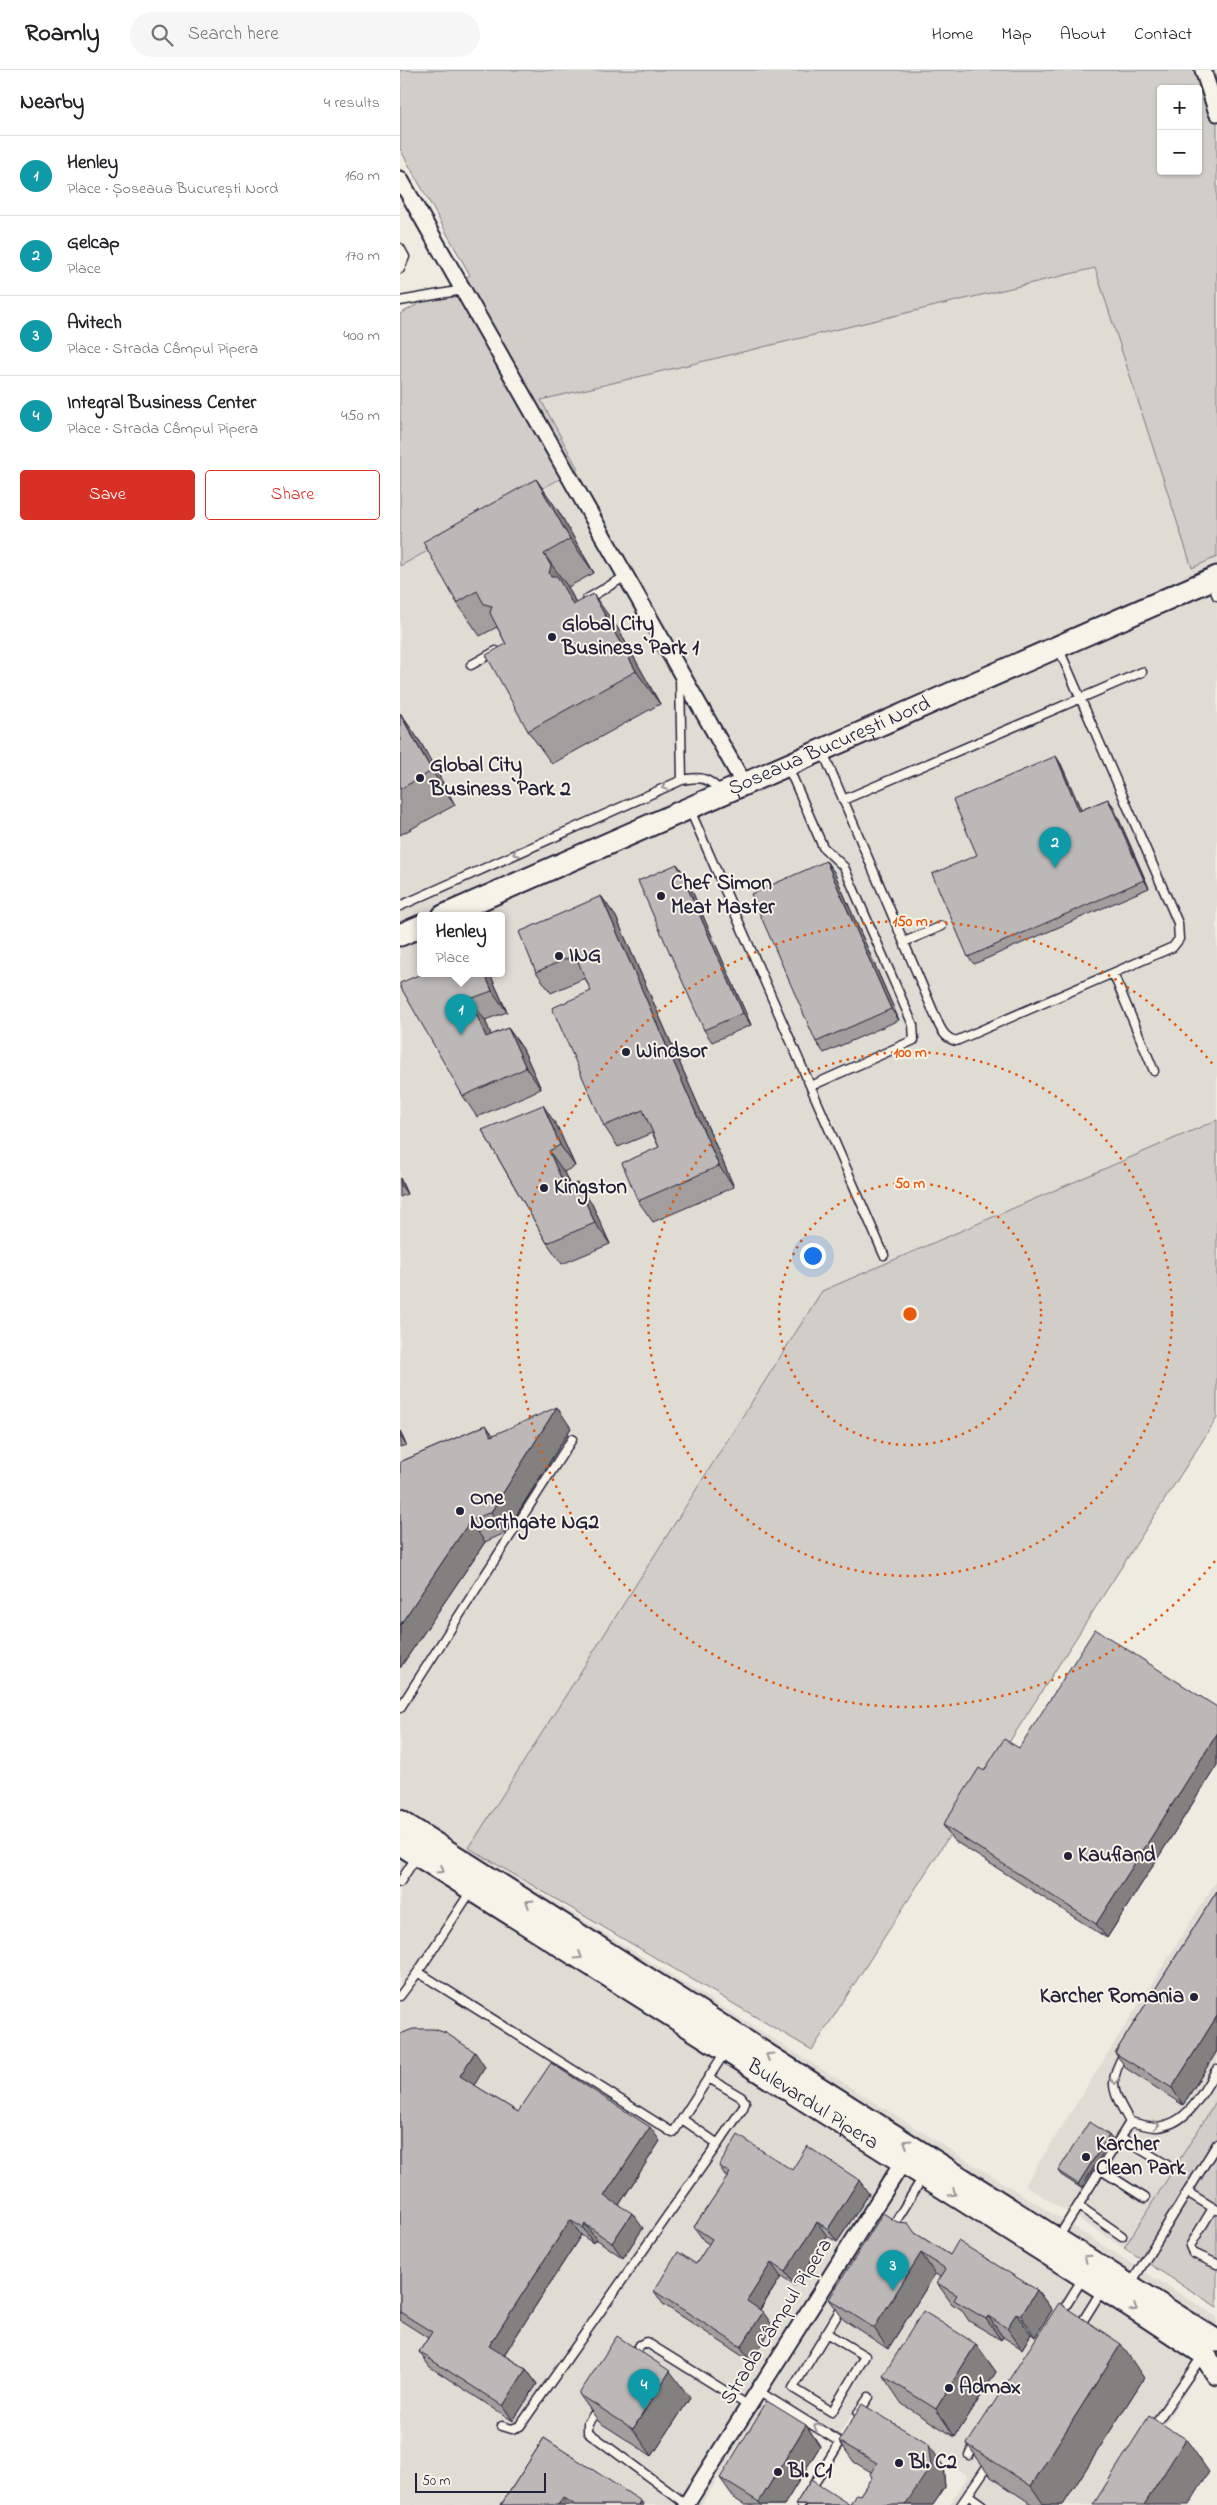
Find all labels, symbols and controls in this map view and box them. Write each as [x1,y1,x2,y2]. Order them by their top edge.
search box [130,12,480,57]
text: Roamly [25,17,100,52]
icon: search [148,21,176,49]
text: Search here [188,21,279,48]
text: Home [932,22,973,48]
text: Map [1001,22,1032,48]
text: About [1060,22,1106,48]
text: Contact [1134,22,1192,48]
map controls [1157,85,1202,175]
button: + [1157,85,1202,130]
text: Nearby [20,88,84,118]
text: 4 results [324,91,380,115]
button: − [1157,130,1202,175]
text: Henley [67,150,118,177]
text: 1 [33,164,39,188]
text: 160 m [345,164,380,188]
text: Place · Șoseaua București Nord [67,177,278,201]
text: Gelcap [67,230,120,257]
text: 2 [32,244,40,268]
text: 170 m [345,244,380,268]
text: Place [67,257,101,281]
text: Avitech [67,310,122,337]
text: 3 [33,324,39,348]
text: 400 m [343,324,380,348]
text: Place · Strada Câmpul Pipera [67,337,258,361]
text: Integral Business Center [67,390,256,417]
text: 4 [33,404,39,428]
text: 450 m [341,404,380,428]
text: Place · Strada Câmpul Pipera [67,417,258,441]
button: Save [20,470,195,520]
button: Share [205,470,380,520]
place label: Global City Business Park 1 [561,610,699,664]
marker: Global City Business Park 1 [546,631,558,643]
street label: Șoseaua București Nord [724,689,936,804]
place label: Global City Business Park 2 [429,751,571,805]
marker: Global City Business Park 2 [414,772,426,784]
one-way arrow [661,781,670,792]
pin: 2 [1039,827,1071,868]
one-way arrow [512,847,521,858]
place label: Chef Simon Meat Master [671,869,775,923]
marker: Chef Simon Meat Master [655,890,667,902]
text: 150 m [892,911,928,933]
popup [417,912,505,977]
text: Henley [435,919,487,946]
place label: ING [569,941,601,971]
text: Place [435,946,469,970]
marker: ING [553,950,565,962]
pin: 1 [445,994,477,1035]
place label: Windsor [636,1037,708,1067]
text: 100 m [893,1042,927,1064]
marker: Windsor [620,1046,632,1058]
place label: Kingston [554,1173,627,1205]
text: 50 m [895,1173,926,1195]
marker: Kingston [538,1182,550,1194]
your location [800,1243,826,1269]
centre of rings [901,1305,919,1323]
place label: One Northgate NG2 [470,1484,599,1540]
marker: One Northgate NG2 [454,1505,466,1517]
place label: Kaufland [1078,1841,1156,1871]
marker: Kaufland [1062,1850,1074,1862]
one-way arrow [436,1863,445,1873]
one-way arrow [525,1900,534,1909]
one-way arrow [573,1950,582,1960]
place label: Karcher Romania [1040,1982,1184,2012]
marker: Karcher Romania [1188,1991,1200,2003]
street label: Bulevardul Pipera [740,2051,884,2158]
one-way arrow [766,2052,775,2062]
one-way arrow [1109,2078,1120,2086]
one-way arrow [1152,2120,1160,2130]
place label: Karcher Clean Park [1096,2130,1186,2184]
one-way arrow [903,2140,912,2149]
marker: Karcher Clean Park [1080,2151,1092,2163]
one-way arrow [947,2187,956,2196]
street label: Strada Câmpul Pipera [714,2233,840,2411]
pin: 3 [877,2250,909,2291]
one-way arrow [1084,2255,1093,2264]
one-way arrow [1129,2302,1138,2311]
pin: 4 [628,2369,660,2410]
place label: Admax [959,2373,1021,2403]
marker: Admax [943,2382,955,2394]
one-way arrow [813,2424,822,2434]
place label: Bl. C2 [908,2448,957,2478]
place label: Bl. C1 [787,2457,832,2487]
marker: Bl. C2 [893,2457,905,2469]
marker: Bl. C1 [772,2466,784,2478]
scale bar [415,2470,546,2493]
text: 50 m [422,2471,450,2492]

